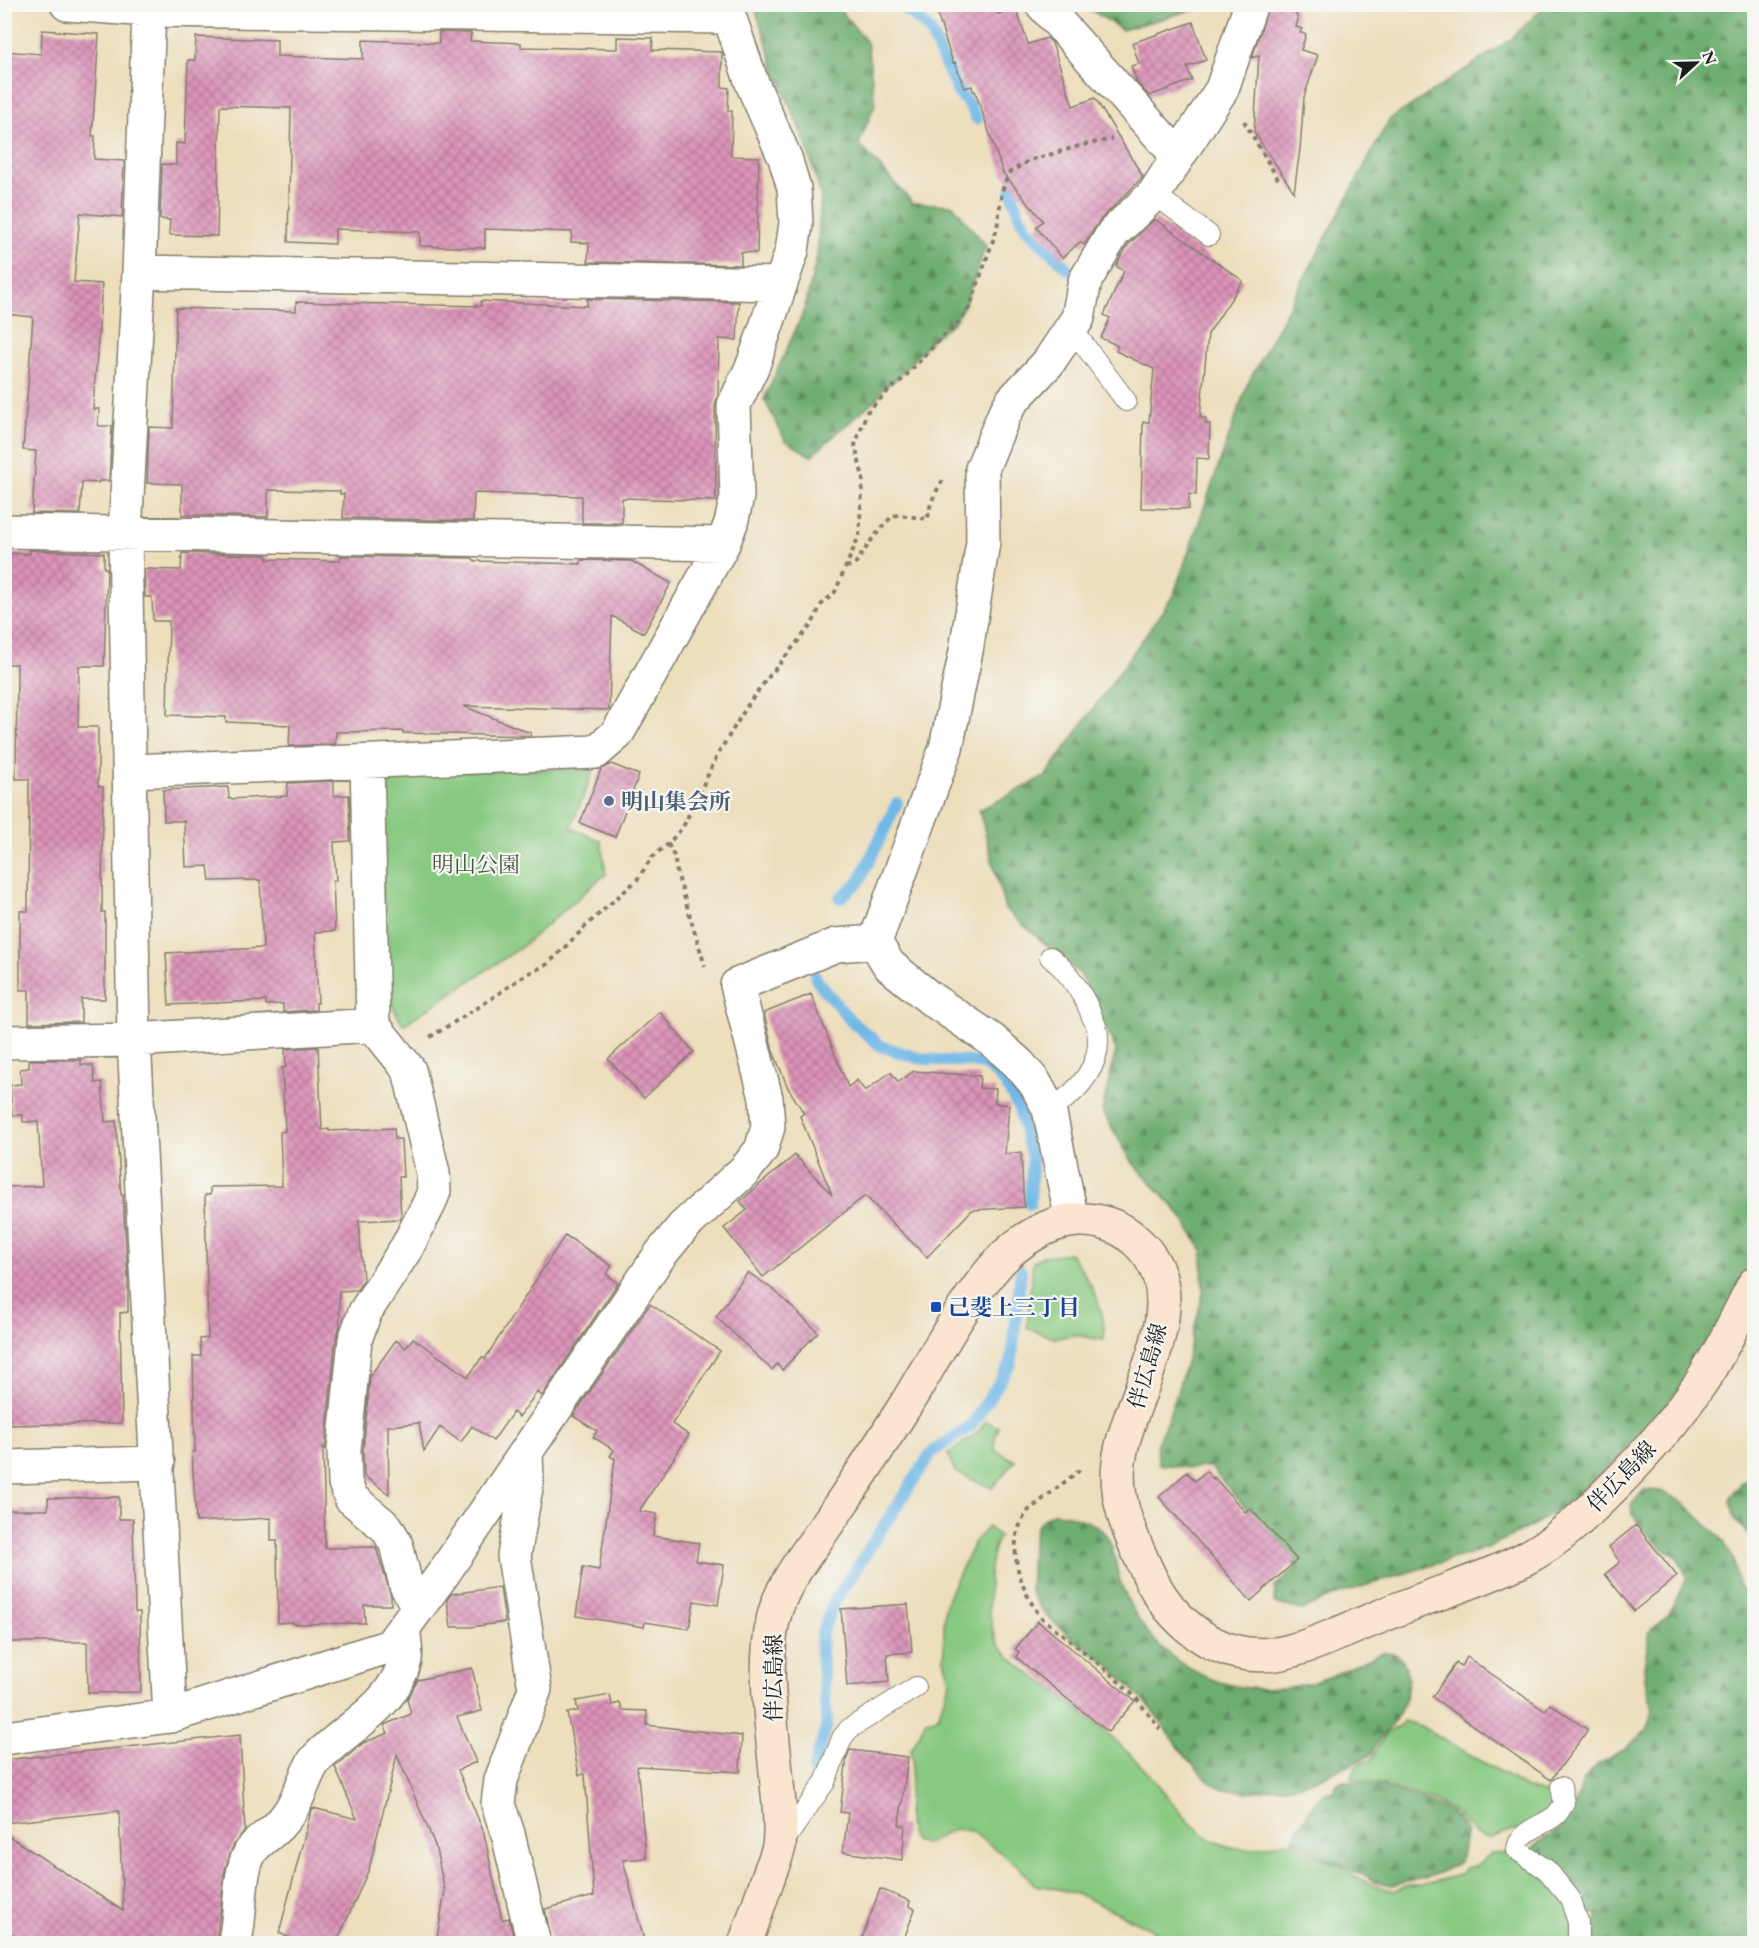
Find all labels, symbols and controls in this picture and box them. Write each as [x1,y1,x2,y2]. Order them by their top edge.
north arrow [1666,33,1726,93]
text: N [1697,48,1722,68]
place label: 明山集会所 [621,787,731,816]
marker: 明山集会所 [602,794,616,808]
park label: 明山公園 [432,850,520,879]
place label: 己斐上三丁目 [948,1293,1080,1322]
marker: 己斐上三丁目 [929,1300,943,1314]
street label: 伴広島線 [1121,1320,1174,1412]
street label: 伴広島線 [1580,1435,1662,1518]
street label: 伴広島線 [759,1634,788,1722]

